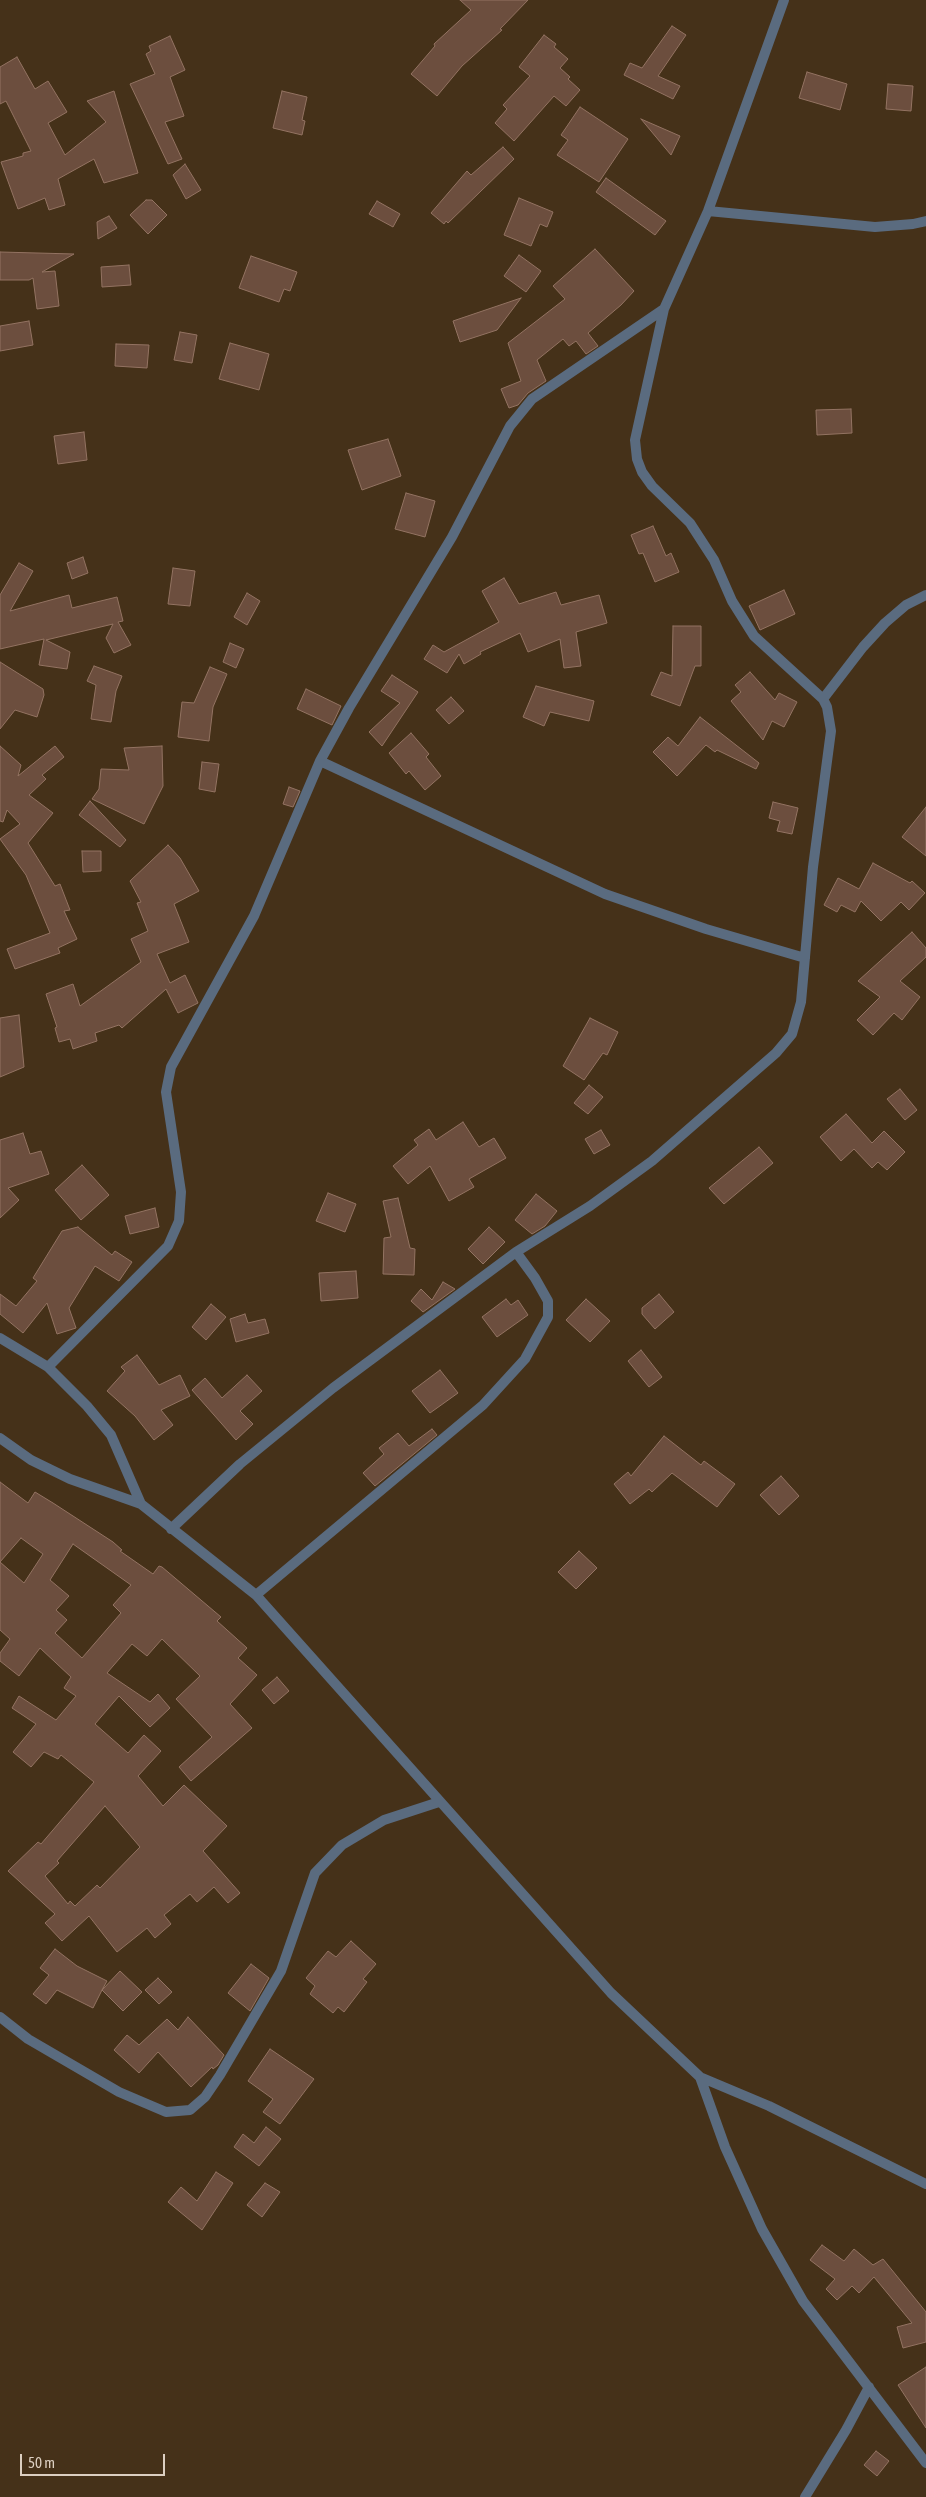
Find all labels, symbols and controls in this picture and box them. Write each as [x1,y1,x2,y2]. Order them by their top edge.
scale bar [22,2444,168,2476]
text: 50 m [28,2454,55,2471]

